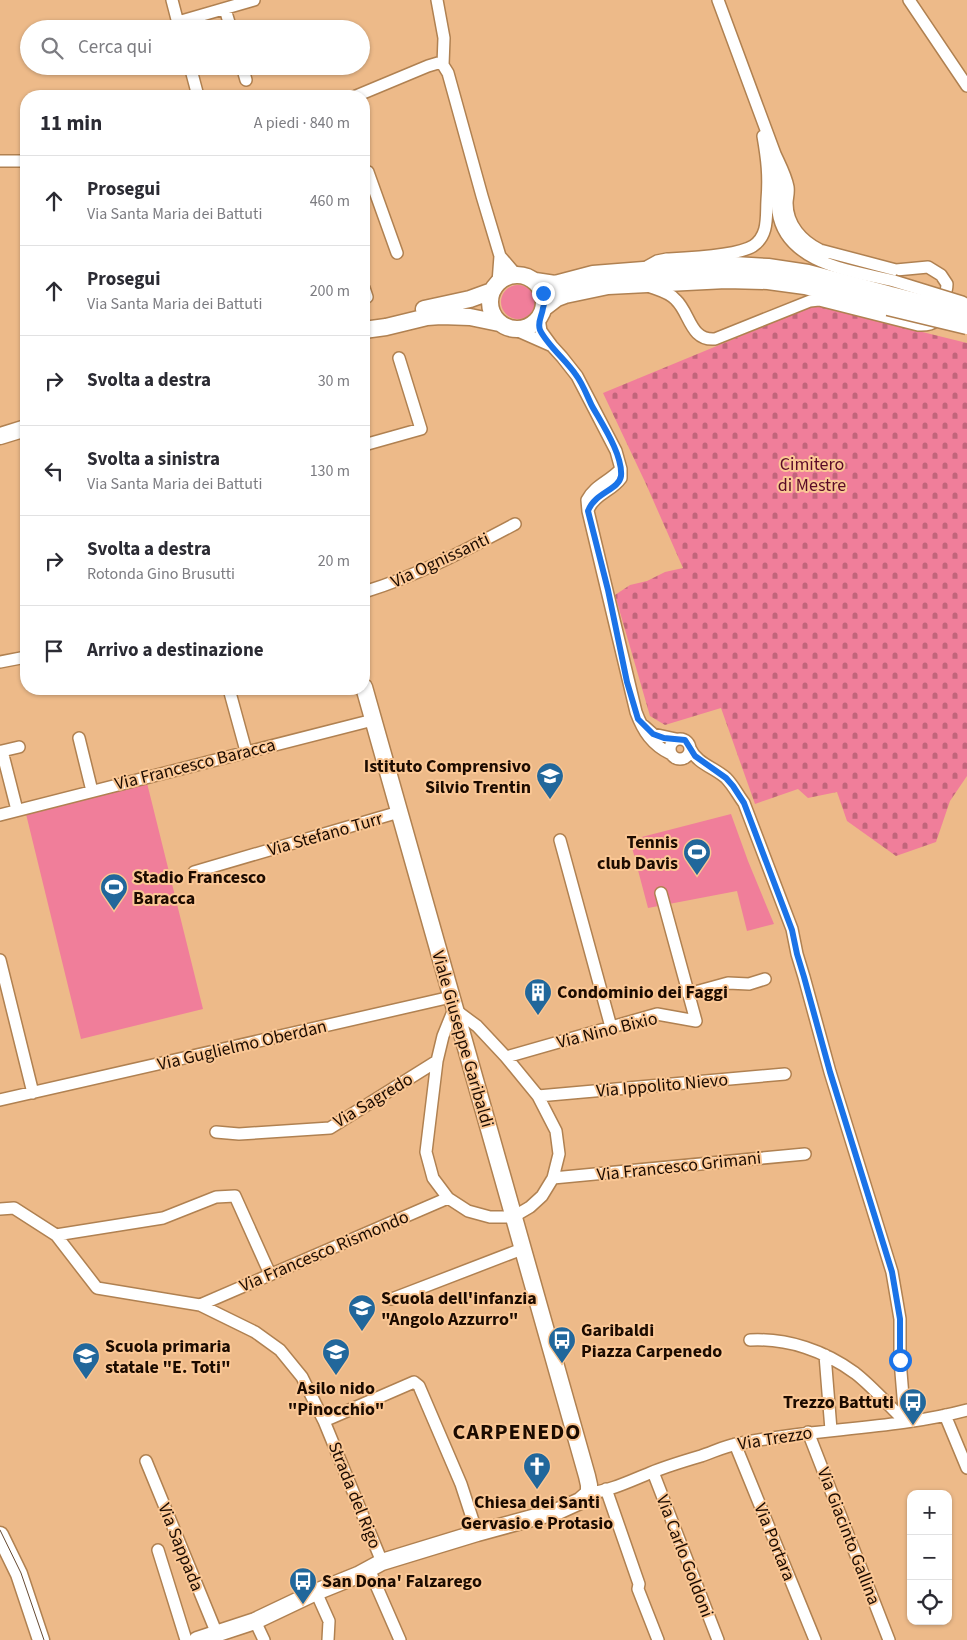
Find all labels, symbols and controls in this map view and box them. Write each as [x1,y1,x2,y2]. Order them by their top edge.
search box [20,20,370,75]
icon: search [38,34,66,62]
text: Cerca qui [78,34,152,61]
text: 11 min [40,108,102,138]
text: A piedi · 840 m [254,112,350,134]
text: Prosegui [87,176,160,203]
icon: ahead [40,187,68,215]
text: 460 m [310,190,350,212]
text: Via Santa Maria dei Battuti [87,203,262,225]
text: Prosegui [87,266,160,293]
icon: ahead [40,277,68,305]
text: 200 m [310,280,350,302]
route end [532,282,555,305]
text: Via Santa Maria dei Battuti [87,293,262,315]
icon: right [40,367,68,395]
text: Svolta a destra [87,367,211,394]
text: 30 m [318,370,350,392]
text: Svolta a sinistra [87,446,220,473]
park label: Cimitero di Mestre [778,452,846,498]
icon: left [40,457,68,485]
text: 130 m [310,460,350,482]
text: Via Santa Maria dei Battuti [87,473,262,495]
street label: Via Ognissanti [387,527,494,594]
text: Svolta a destra [87,536,211,563]
icon: right [40,547,68,575]
text: 20 m [318,550,350,572]
text: Rotonda Gino Brusutti [87,563,235,585]
icon: arrive [40,637,68,665]
text: Arrivo a destinazione [87,637,264,664]
street label: Via Francesco Baracca [112,732,278,797]
place label: Istituto Comprensivo Silvio Trentin [364,754,531,800]
school or university icon: Istituto Comprensivo Silvio Trentin [535,761,565,800]
street label: Via Stefano Turr [265,806,386,863]
place label: Tennis club Davis [597,830,678,876]
sports icon: Tennis club Davis [682,837,712,876]
place label: Stadio Francesco Baracca [133,865,266,911]
sports icon: Stadio Francesco Baracca [99,872,129,911]
street label: Viale Giuseppe Garibaldi [425,948,500,1130]
building icon: Condominio dei Faggi [523,977,553,1016]
place label: Condominio dei Faggi [557,980,728,1005]
street label: Via Nino Bixio [554,1006,660,1055]
street label: Via Guglielmo Oberdan [155,1014,329,1077]
street label: Via Sagredo [329,1067,418,1134]
street label: Via Ippolito Nievo [595,1067,729,1104]
street label: Via Francesco Grimani [596,1145,762,1188]
street label: Via Francesco Rismondo [236,1204,413,1298]
place label: Scuola dell'infanzia "Angolo Azzurro" [381,1286,537,1332]
school or university icon: Scuola dell'infanzia "Angolo Azzurro" [347,1293,377,1332]
place label: Garibaldi Piazza Carpenedo [581,1318,722,1364]
bus stop icon: Garibaldi Piazza Carpenedo [547,1325,577,1364]
place label: Scuola primaria statale "E. Toti" [105,1334,231,1380]
school or university icon: Asilo nido "Pinocchio" [321,1337,351,1376]
school or university icon: Scuola primaria statale "E. Toti" [71,1341,101,1380]
route start [889,1349,912,1372]
place label: Asilo nido "Pinocchio" [288,1376,384,1422]
bus stop icon: Trezzo Battuti [898,1387,928,1426]
place label: Trezzo Battuti [783,1390,894,1415]
district label: CARPENEDO [453,1416,581,1448]
street label: Via Trezzo [736,1420,814,1457]
street label: Strada del Rigo [322,1438,387,1552]
church icon: Chiesa dei Santi Gervasio e Protasio [522,1451,552,1490]
street label: Via Giacinto Gallina [811,1464,886,1609]
place label: Chiesa dei Santi Gervasio e Protasio [461,1490,613,1536]
map controls [907,1490,952,1625]
button: + [907,1490,952,1535]
street label: Via Carlo Goldoni [650,1491,719,1621]
street label: Via Sappada [152,1499,210,1595]
street label: Via Portara [748,1500,801,1585]
button: − [907,1535,952,1580]
bus stop icon: San Dona' Falzarego [288,1566,318,1605]
place label: San Dona' Falzarego [322,1569,482,1594]
button: locate [907,1580,952,1625]

